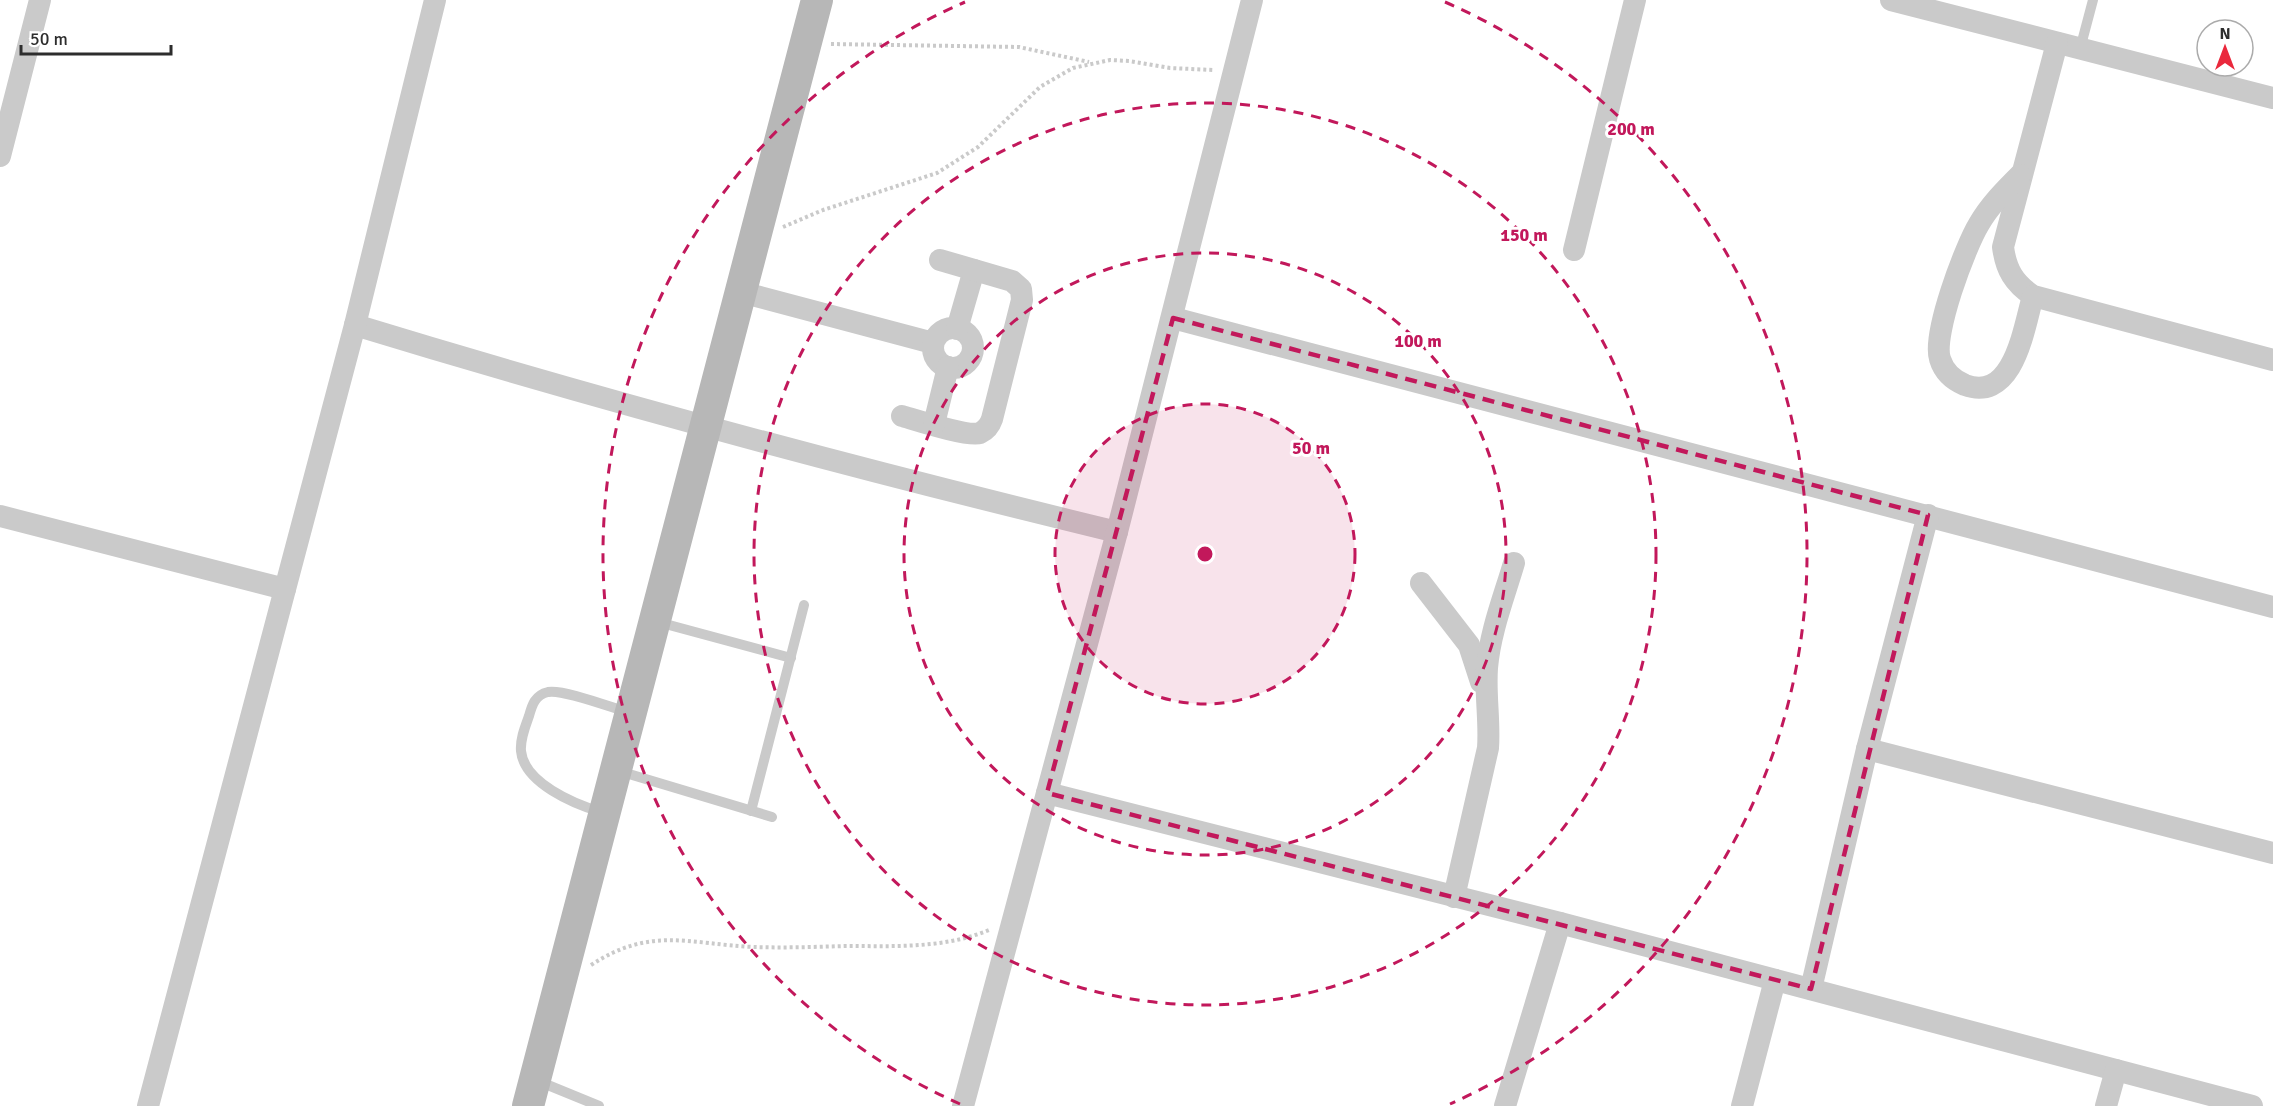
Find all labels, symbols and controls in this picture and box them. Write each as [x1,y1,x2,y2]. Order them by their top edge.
scale bar [21,18,171,56]
north arrow [2195,18,2255,78]
text: N [2219,24,2231,44]
text: 50 m [30,28,68,50]
text: 200 m [1607,118,1655,140]
text: 150 m [1500,224,1548,246]
text: 100 m [1394,330,1442,352]
text: 50 m [1292,437,1330,459]
centre of rings [1195,544,1215,564]

